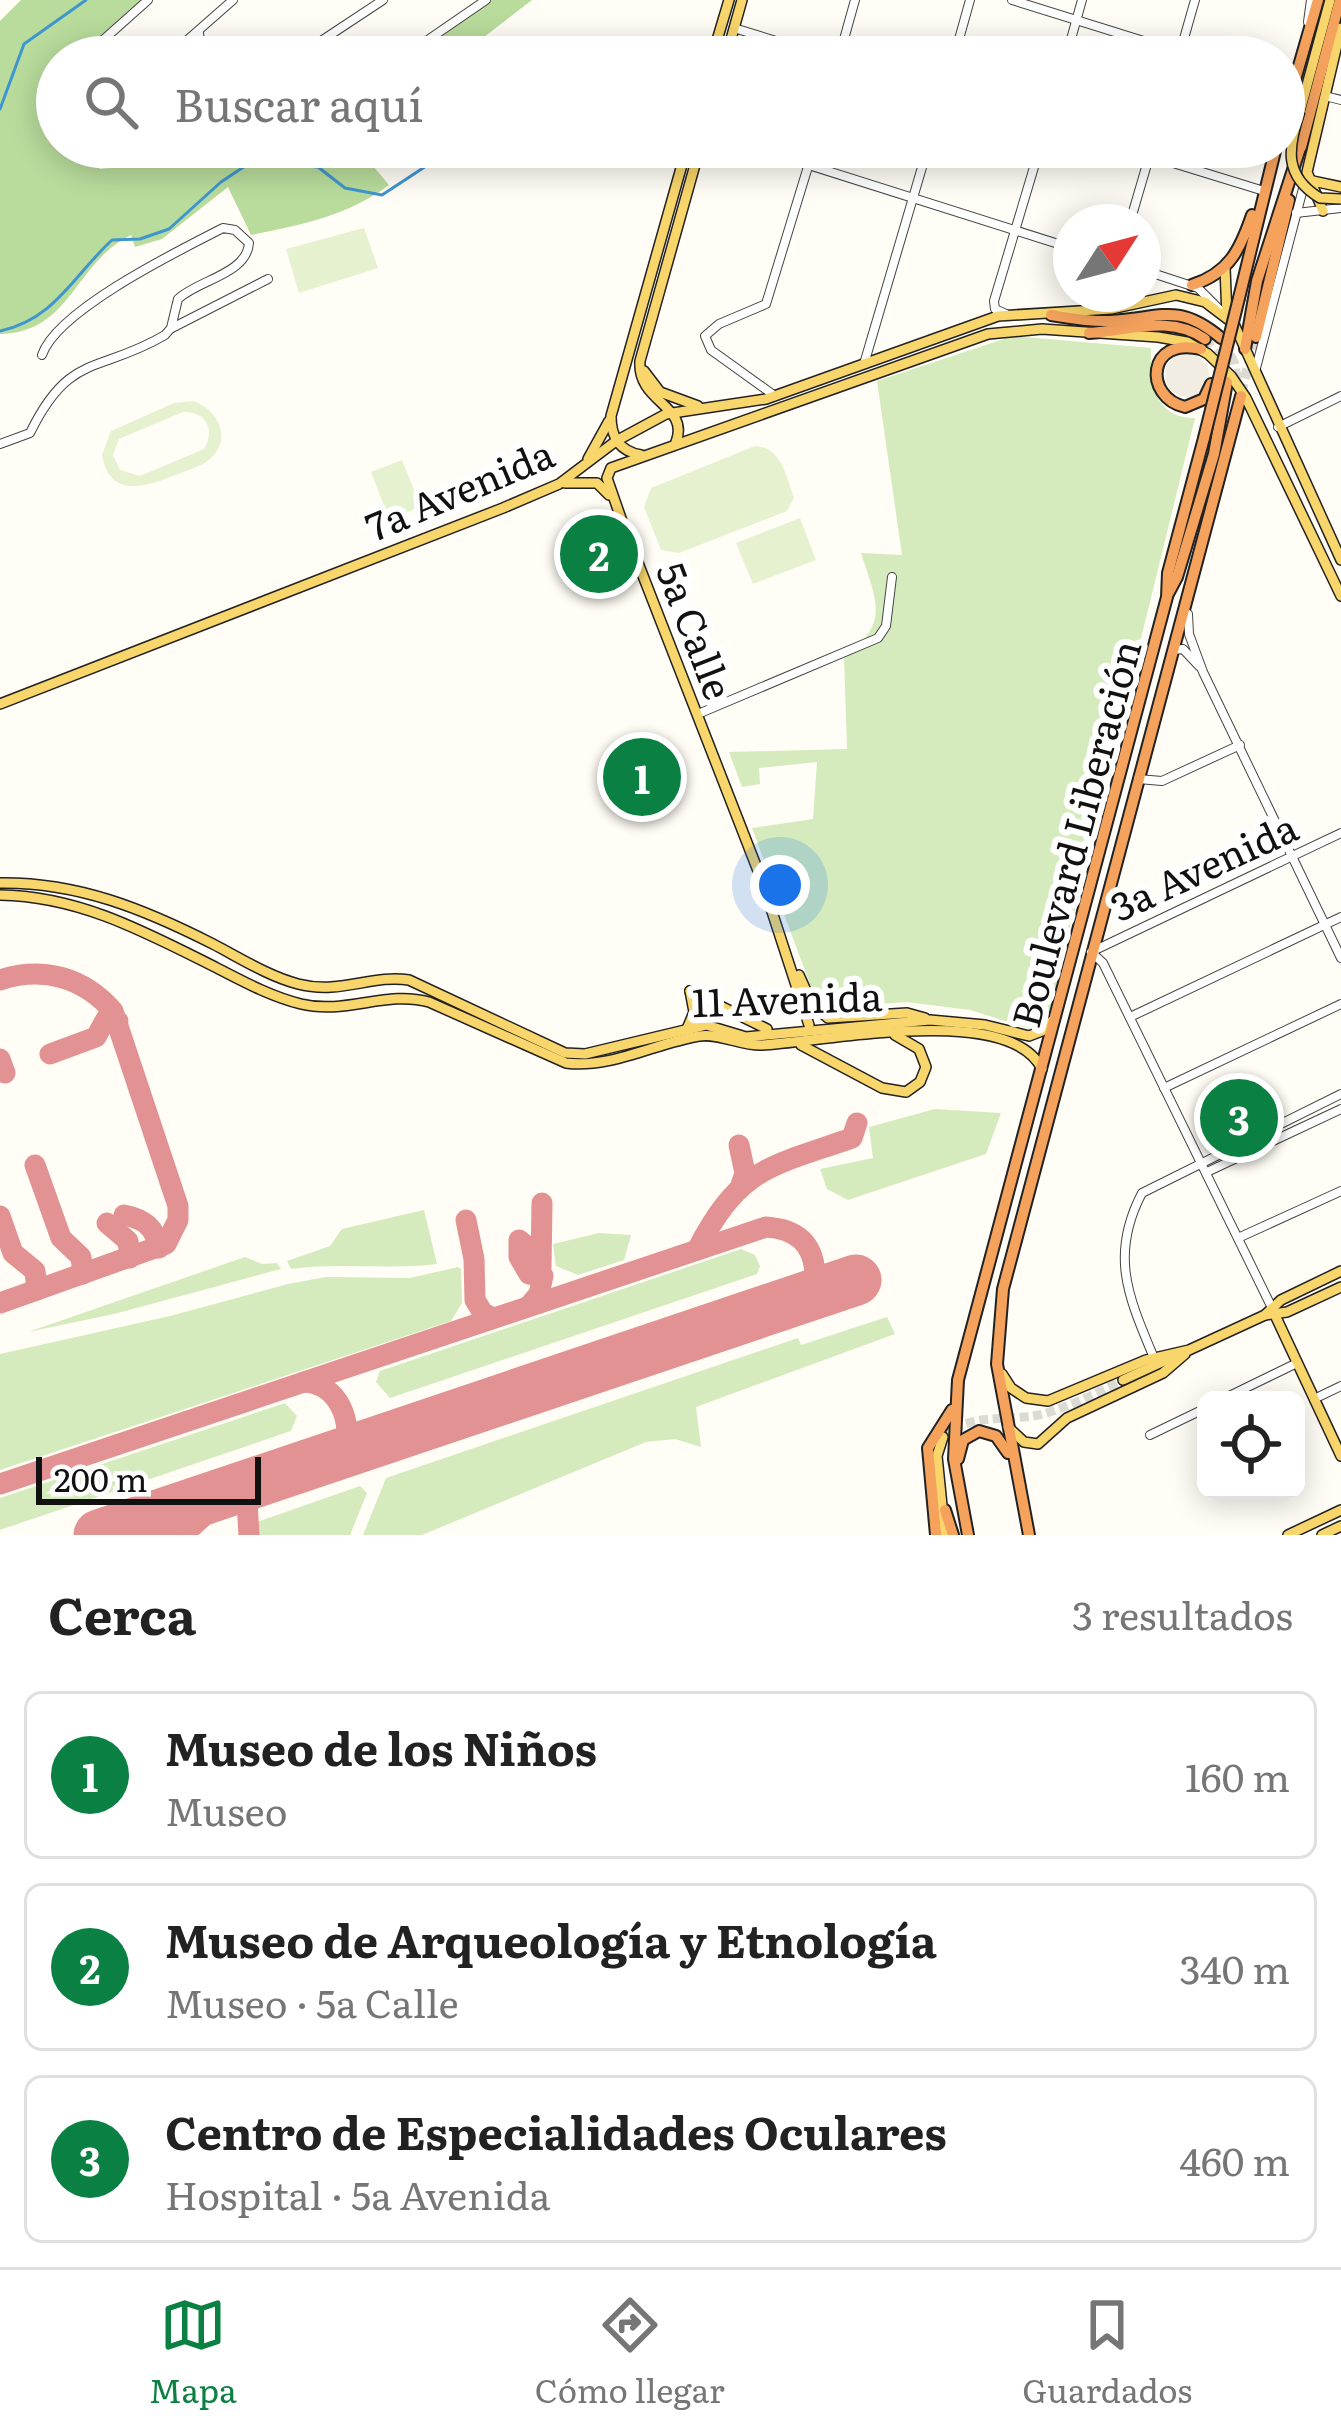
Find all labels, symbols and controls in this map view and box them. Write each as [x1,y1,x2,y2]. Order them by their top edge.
search box [36,36,1305,168]
icon: search [78,69,144,135]
text: Buscar aquí [174,69,423,136]
north arrow [1053,204,1161,312]
street label: 7a Avenida [356,422,562,554]
pin: 2 [560,509,638,599]
street label: 5a Calle [644,553,750,707]
street label: Boulevard Liberación [994,633,1154,1033]
pin: 1 [603,732,681,822]
street label: 3a Avenida [1100,796,1306,934]
your location [750,855,810,915]
street label: 11 Avenida [691,965,883,1029]
pin: 3 [1200,1073,1278,1163]
map controls [1197,1391,1305,1499]
button: locate [1197,1391,1305,1499]
scale bar [36,1451,261,1504]
text: 200 m [54,1453,148,1502]
text: Cerca [48,1575,196,1651]
text: 3 resultados [1072,1584,1293,1642]
text: Museo de los Niños [165,1713,597,1780]
text: 1 [82,1746,98,1804]
text: 160 m [1185,1746,1290,1804]
text: Museo [165,1780,288,1838]
text: Museo de Arqueología y Etnología [165,1905,937,1972]
text: 2 [80,1938,100,1996]
text: 340 m [1179,1938,1290,1996]
text: Museo · 5a Calle [165,1972,459,2030]
text: Centro de Especialidades Oculares [165,2097,947,2164]
text: 3 [79,2130,101,2188]
text: 460 m [1179,2130,1290,2188]
text: Hospital · 5a Avenida [165,2164,551,2222]
tab: Mapa [149,2292,237,2413]
tab: Cómo llegar [535,2292,725,2413]
tab: Guardados [1022,2292,1192,2413]

